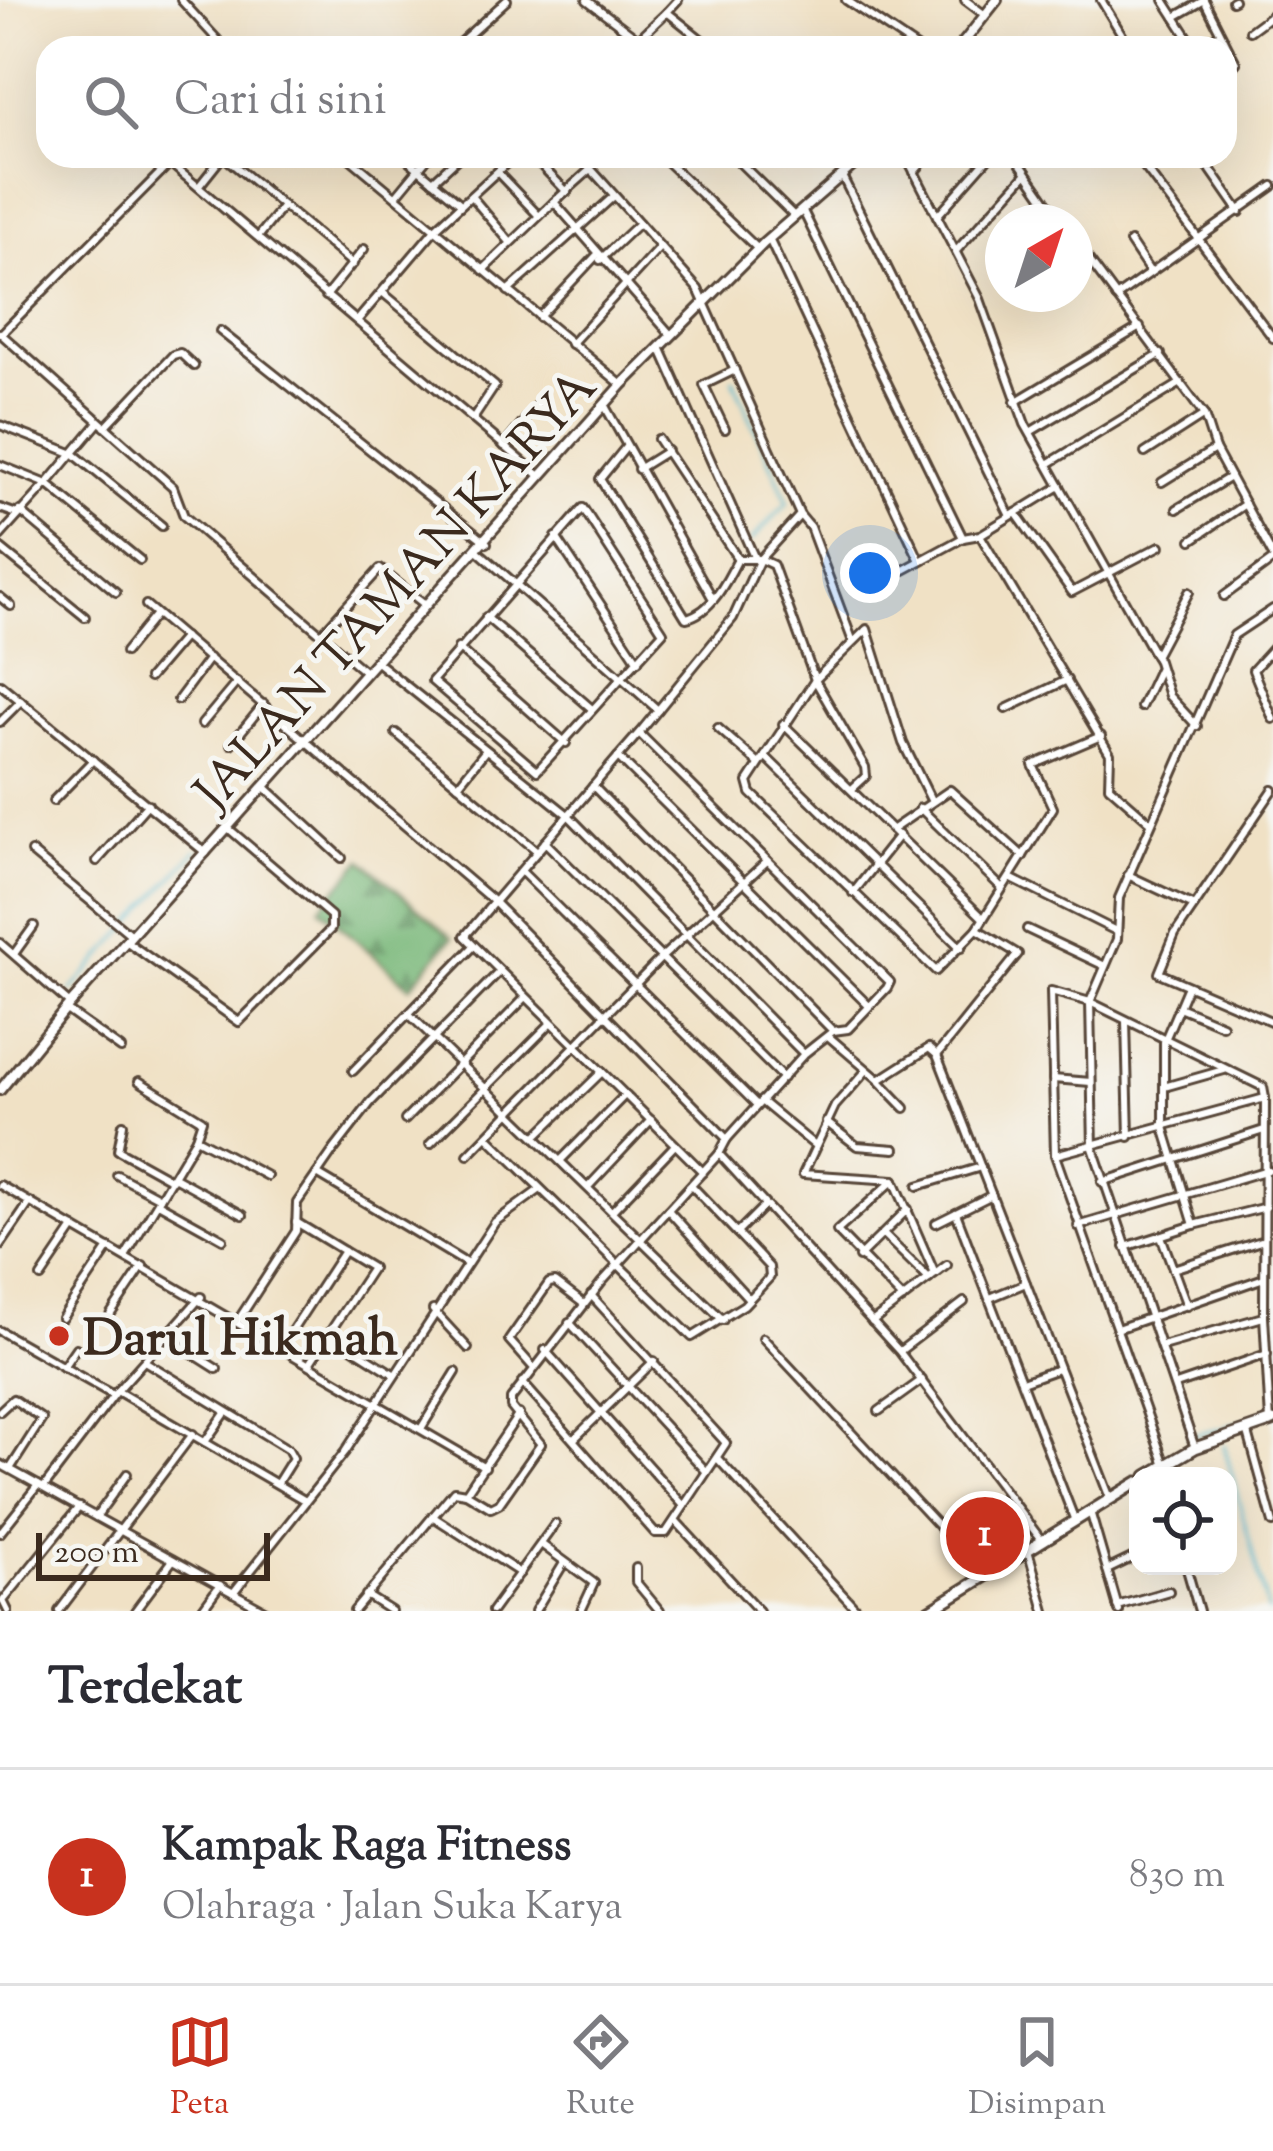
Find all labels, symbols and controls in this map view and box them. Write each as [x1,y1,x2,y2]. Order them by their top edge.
search box [36,36,1237,168]
icon: search [78,69,144,135]
text: Cari di sini [174,70,387,135]
north arrow [985,204,1093,312]
street label: JALAN TAMAN KARYA [178,355,616,831]
your location [840,543,900,603]
place label: Darul Hikmah [83,1305,398,1378]
marker: Darul Hikmah [46,1323,72,1349]
map controls [1129,1467,1237,1575]
button: locate [1129,1467,1237,1575]
pin: 1 [946,1491,1024,1581]
scale bar [36,1527,270,1580]
text: 200 m [54,1530,139,1578]
text: Terdekat [48,1653,242,1726]
text: Kampak Raga Fitness [162,1816,571,1881]
text: 1 [80,1849,94,1905]
text: 830 m [1129,1849,1225,1905]
text: Olahraga · Jalan Suka Karya [162,1881,623,1937]
tab: Peta [167,2009,233,2129]
tab: Rute [566,2009,635,2129]
tab: Disimpan [968,2009,1106,2129]

